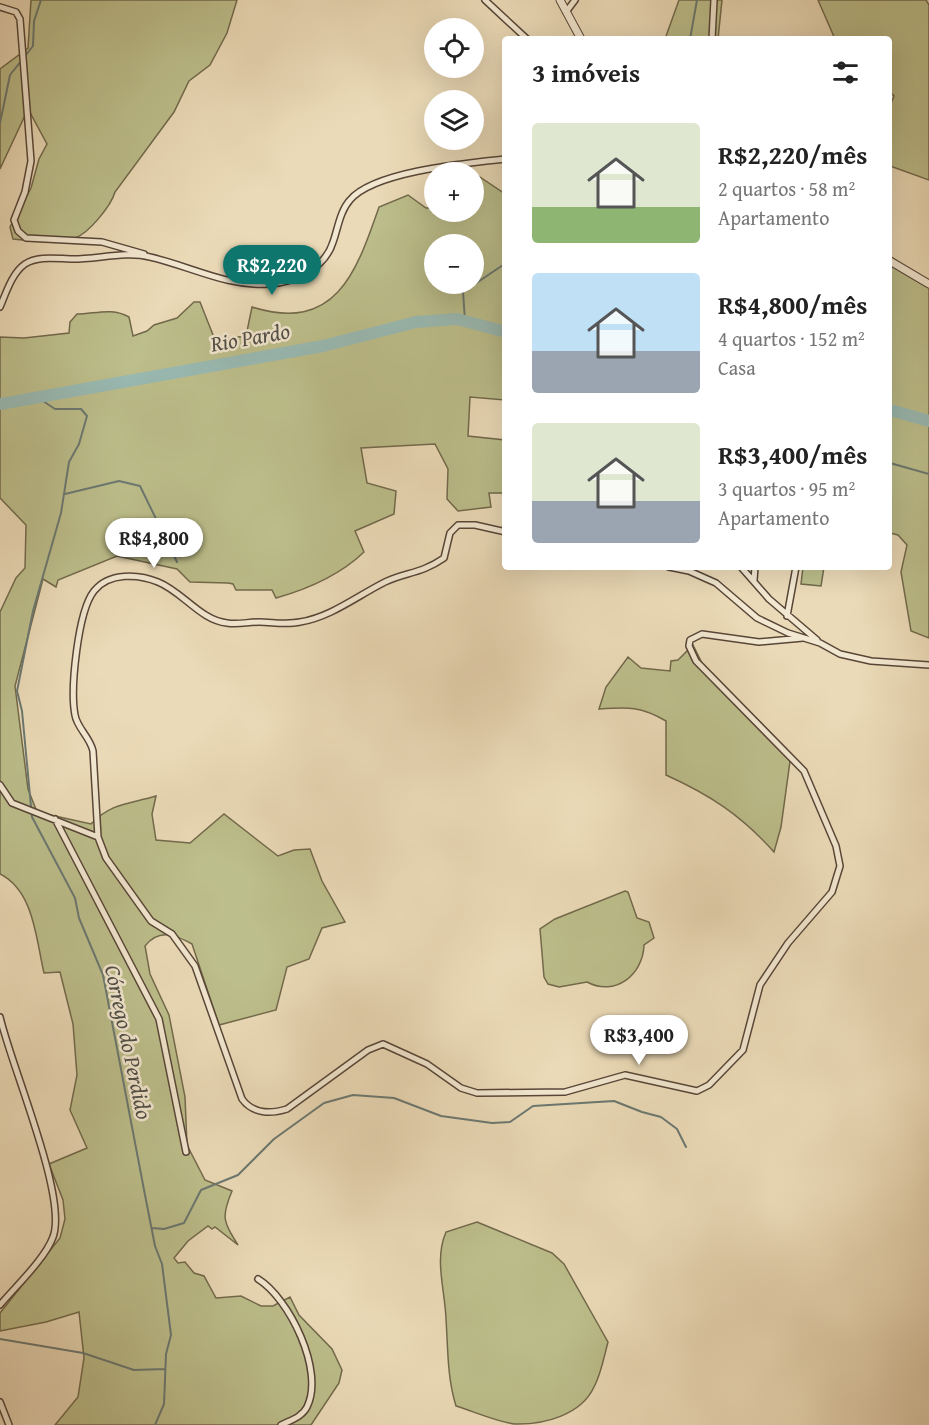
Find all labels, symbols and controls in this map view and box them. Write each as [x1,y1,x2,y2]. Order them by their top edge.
map controls [424,18,484,294]
button: locate [424,18,484,78]
text: 3 imóveis [532,53,640,92]
icon: filters [829,56,862,89]
button: layers [424,90,484,150]
text: R$2,220/mês [718,135,867,174]
icon: home [580,147,652,219]
button: + [424,162,484,222]
text: 2 quartos · 58 m² [718,174,855,203]
text: Apartamento [718,203,829,232]
button: − [424,234,484,294]
pin: R$2,220 [217,245,327,296]
text: R$2,220 [237,250,307,279]
text: R$4,800/mês [718,285,867,324]
icon: home [580,297,652,369]
water label: Rio Pardo [207,314,292,360]
text: 4 quartos · 152 m² [718,324,865,353]
text: Casa [718,353,756,382]
text: R$3,400/mês [718,435,867,474]
icon: home [580,447,652,519]
text: 3 quartos · 95 m² [718,474,855,503]
text: Apartamento [718,503,829,532]
pin: R$4,800 [99,518,209,569]
text: R$4,800 [119,523,189,552]
water label: Córrego do Perdido [97,962,161,1122]
pin: R$3,400 [584,1015,694,1066]
text: R$3,400 [604,1020,674,1049]

